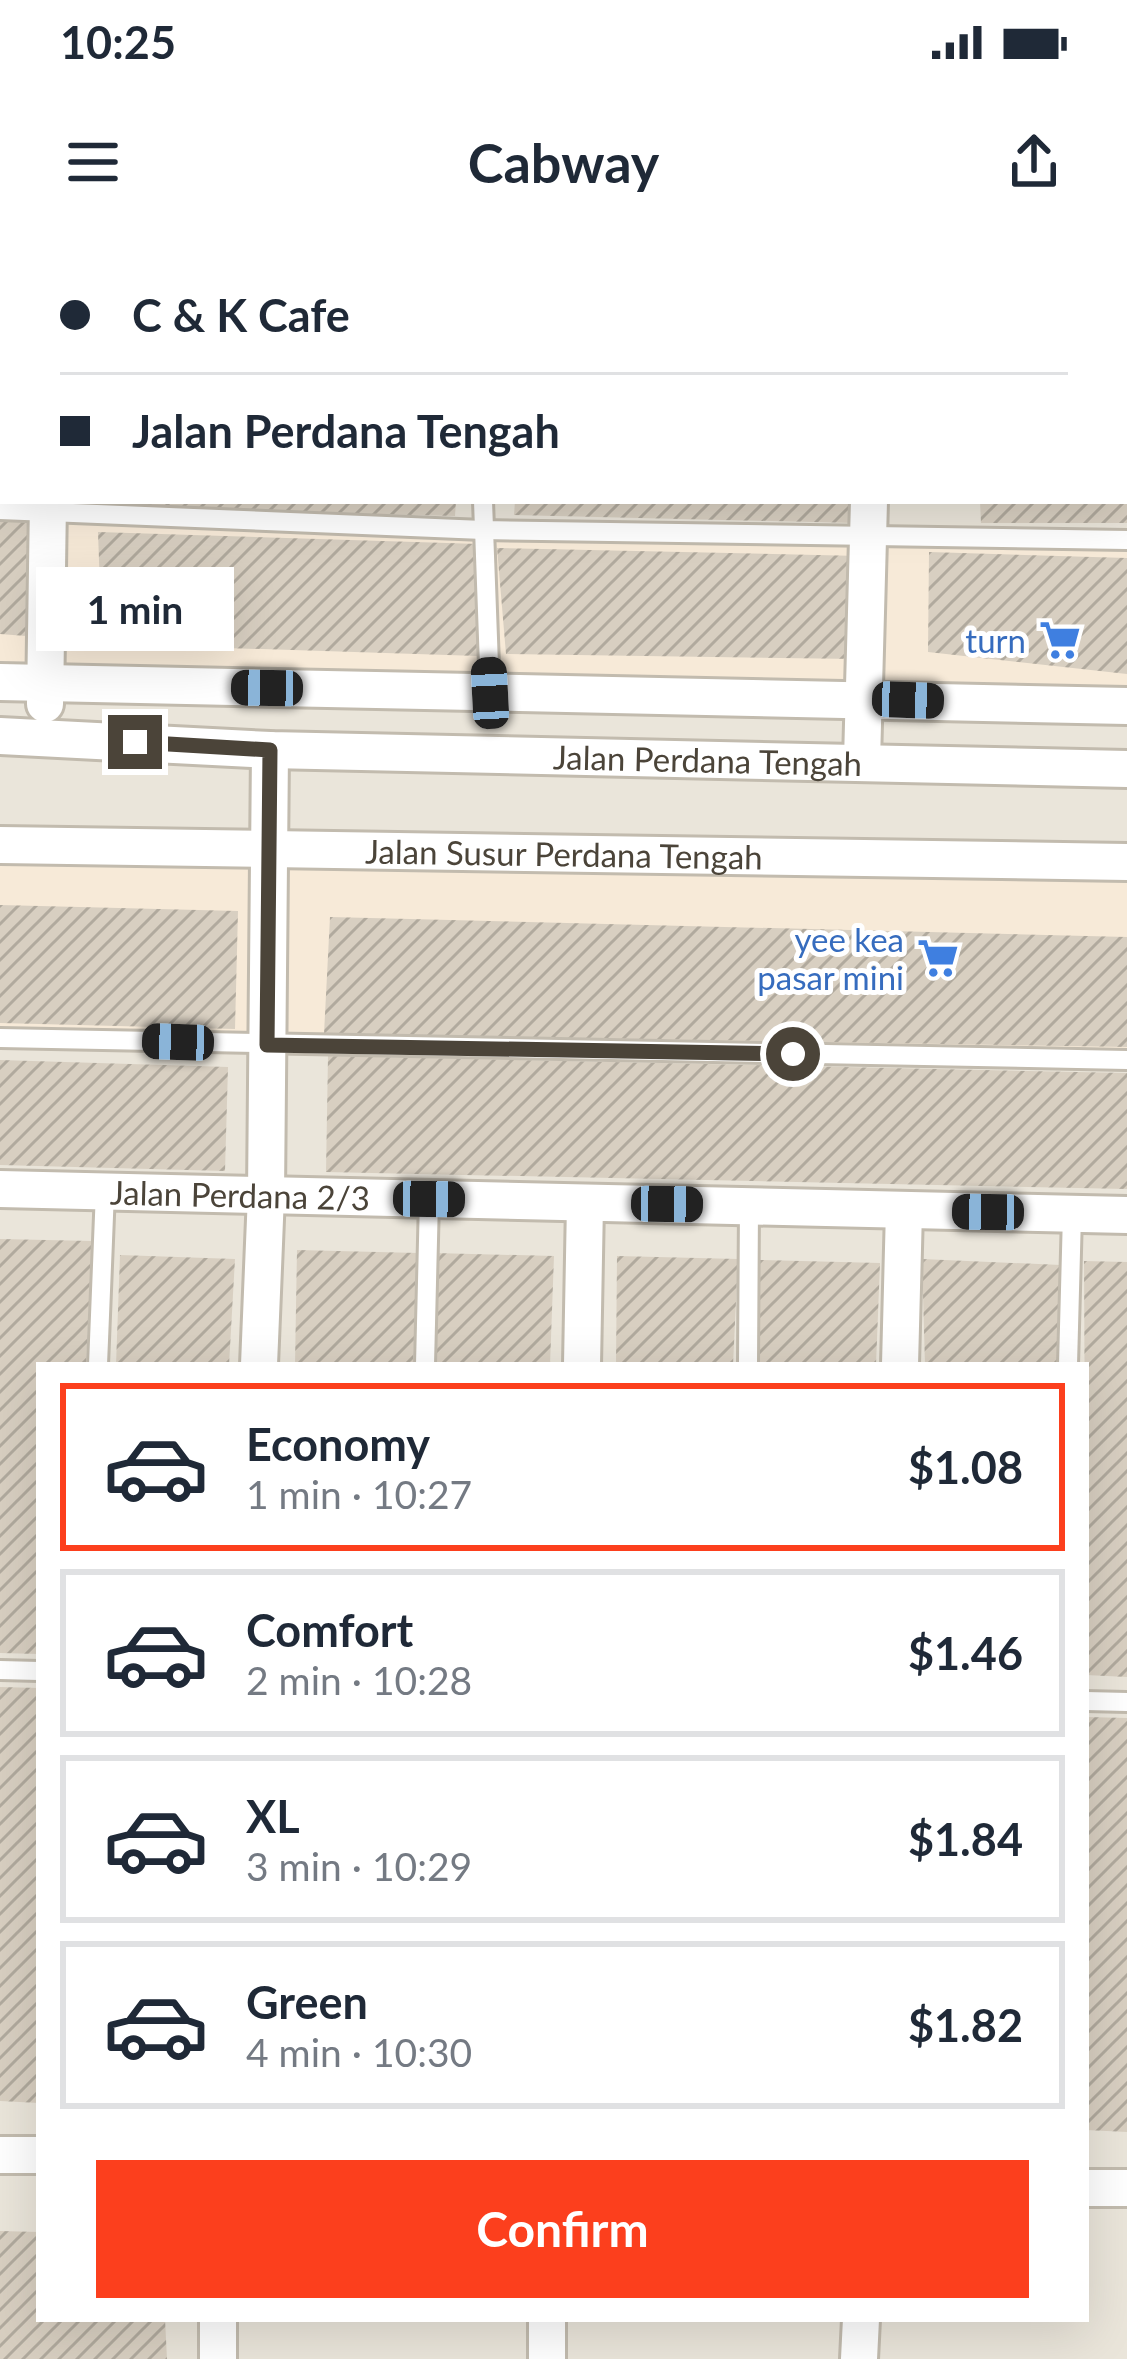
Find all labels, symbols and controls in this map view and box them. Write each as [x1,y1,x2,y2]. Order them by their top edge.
text: 10:25 [60,15,176,69]
icon: menu [60,129,126,195]
icon: share [1001,129,1067,195]
text: Cabway [468,130,659,195]
text: C & K Cafe [132,288,350,342]
text: Jalan Perdana Tengah [132,404,560,458]
callout: 1 min [36,568,234,652]
text: 1 min [87,586,183,632]
supermarket icon: turn [1037,617,1083,663]
place label: turn [965,620,1026,660]
car [470,656,510,730]
car [231,669,303,707]
car [871,681,945,719]
route end [108,715,162,769]
street label: Jalan Perdana Tengah [553,736,862,783]
street label: Jalan Susur Perdana Tengah [365,831,763,877]
place label: yee kea pasar mini [757,919,904,997]
supermarket icon: yee kea pasar mini [915,935,961,981]
car [141,1023,215,1061]
route start [766,1027,820,1081]
street label: Jalan Perdana 2/3 [110,1172,370,1218]
car [393,1180,465,1218]
car [631,1185,703,1223]
car [952,1193,1024,1231]
icon: car [102,1413,210,1521]
text: Economy [246,1417,430,1471]
text: $1.08 [908,1440,1023,1494]
text: 1 min · 10:27 [246,1471,472,1517]
icon: car [102,1599,210,1707]
text: Comfort [246,1603,413,1657]
text: $1.46 [908,1626,1023,1680]
text: 2 min · 10:28 [246,1657,472,1703]
icon: car [102,1785,210,1893]
text: XL [246,1789,300,1843]
text: $1.84 [908,1812,1023,1866]
text: 3 min · 10:29 [246,1843,472,1889]
icon: car [102,1971,210,2079]
text: Green [246,1975,368,2029]
text: $1.82 [908,1998,1023,2052]
text: 4 min · 10:30 [246,2029,472,2075]
button: Confirm [96,2160,1029,2298]

